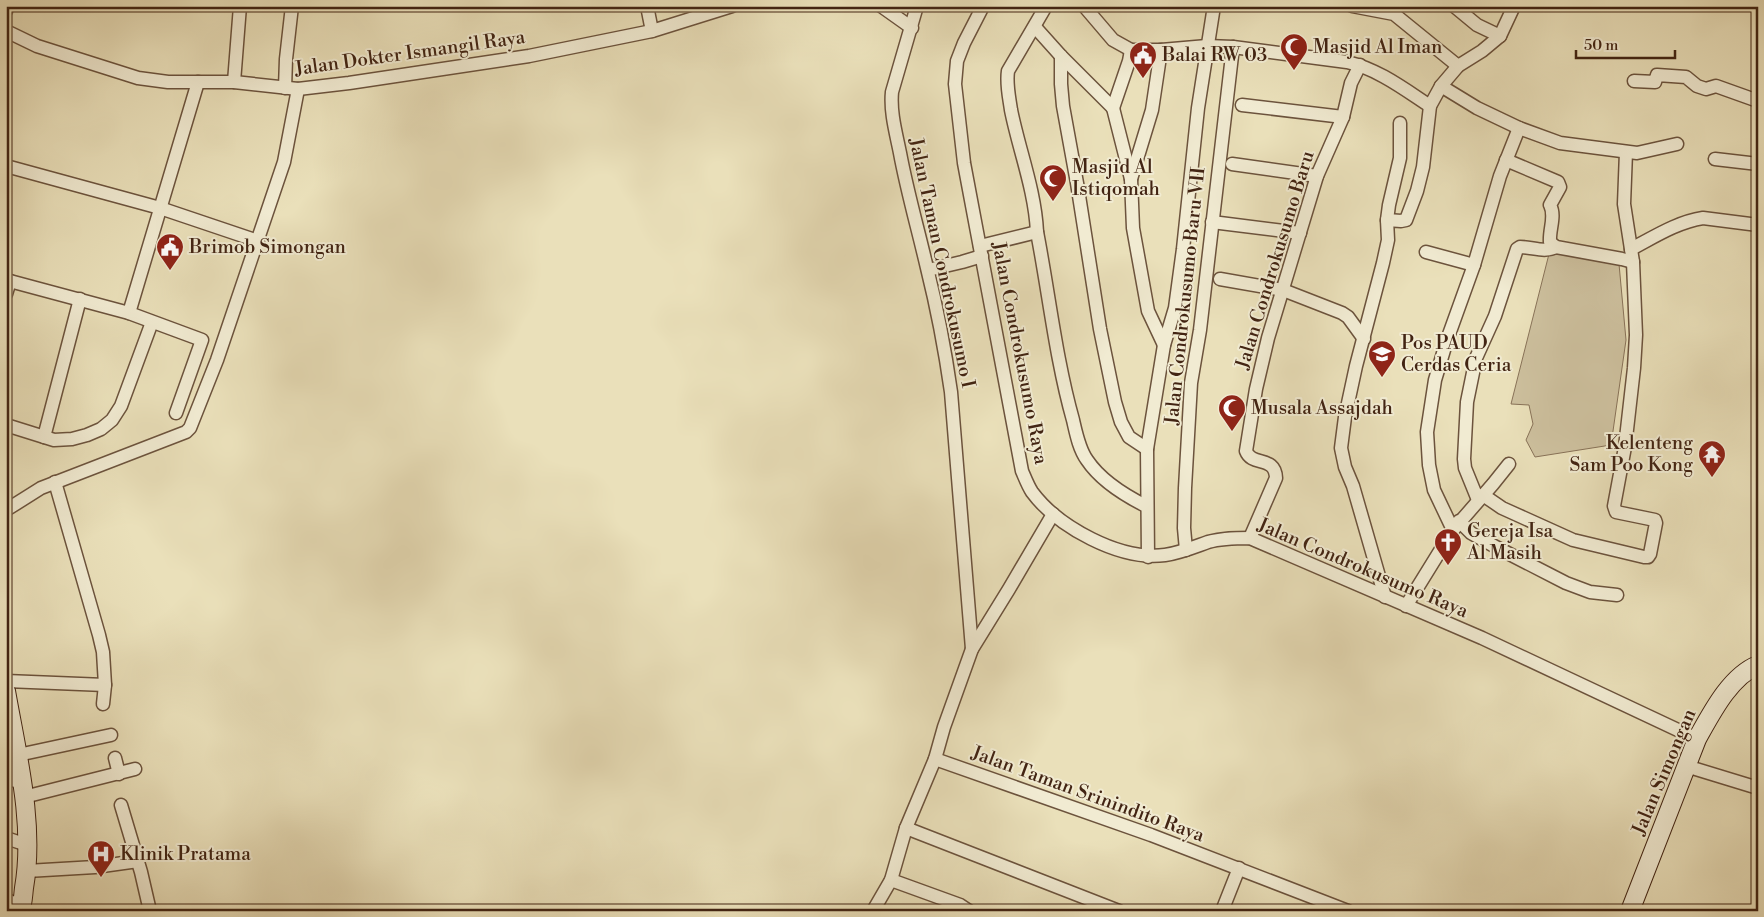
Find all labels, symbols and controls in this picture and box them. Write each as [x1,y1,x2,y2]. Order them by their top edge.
street label: Jalan Dokter Ismangil Raya [292,25,527,81]
scale bar [1576,28,1675,60]
mosque icon: Masjid Al Iman [1279,32,1309,71]
place label: Masjid Al Iman [1313,35,1442,59]
text: 50 m [1584,36,1618,55]
public building icon: Balai RW 03 [1128,40,1158,79]
place label: Balai RW 03 [1161,43,1267,67]
street label: Jalan Taman Condrokusumo I [904,135,980,390]
street label: Jalan Condrokusumo Baru [1230,148,1320,373]
place label: Masjid Al Istiqomah [1072,155,1160,201]
mosque icon: Masjid Al Istiqomah [1038,163,1068,202]
street label: Jalan Condrokusumo Baru VII [1159,166,1210,427]
public building icon: Brimob Simongan [155,232,185,271]
place label: Brimob Simongan [188,235,346,259]
street label: Jalan Condrokusumo Raya [986,239,1053,467]
place label: Pos PAUD Cerdas Ceria [1401,331,1512,377]
school or university icon: Pos PAUD Cerdas Ceria [1367,339,1397,378]
mosque icon: Musala Assajdah [1217,393,1247,432]
place label: Musala Assajdah [1251,396,1393,420]
place label: Kelenteng Sam Poo Kong [1569,431,1693,477]
temple icon: Kelenteng Sam Poo Kong [1697,439,1727,478]
street label: Jalan Condrokusumo Raya [1253,512,1472,623]
place label: Gereja Isa Al Masih [1466,519,1554,565]
church icon: Gereja Isa Al Masih [1433,527,1463,566]
street label: Jalan Simongan [1626,705,1701,840]
street label: Jalan Taman Srinindito Raya [967,740,1208,847]
hospital icon: Klinik Pratama [86,839,116,878]
place label: Klinik Pratama [120,842,251,866]

